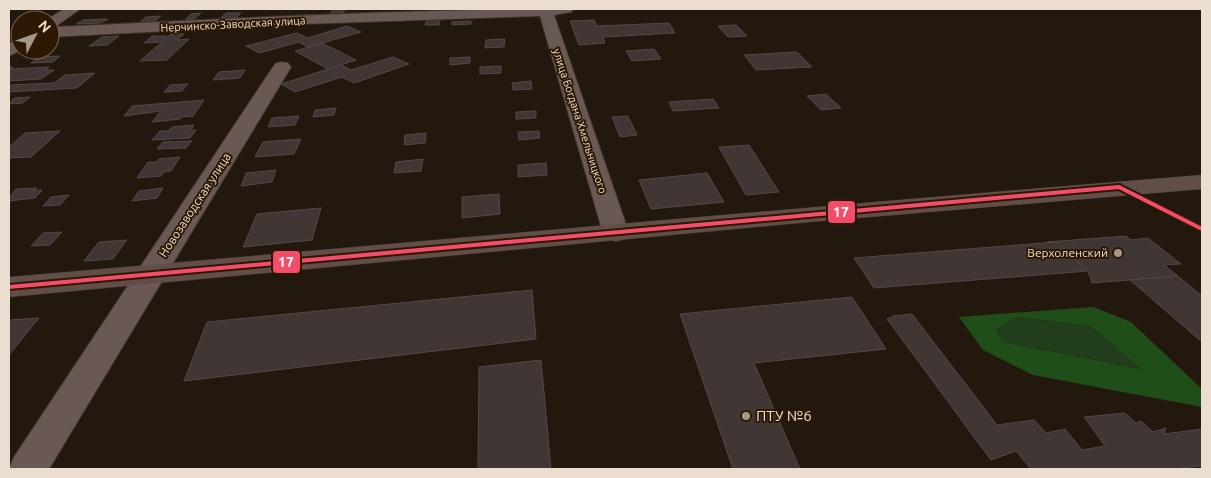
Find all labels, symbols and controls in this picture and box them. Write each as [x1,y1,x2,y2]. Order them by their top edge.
north arrow [10,10,60,60]
street label: Нерчинско-Заводская улица [160,14,306,34]
text: N [35,17,54,36]
street label: улица Богдана Хмельницкого [551,47,609,195]
street label: Новозаводская улица [156,150,233,259]
line badge: 17 [827,200,856,224]
text: 17 [833,204,849,220]
place label: Верхоленский [1027,246,1108,259]
marker: Верхоленский [1112,247,1124,259]
line badge: 17 [272,250,301,274]
text: 17 [278,254,294,270]
place label: ПТУ №6 [756,407,812,424]
marker: ПТУ №6 [740,410,752,422]

